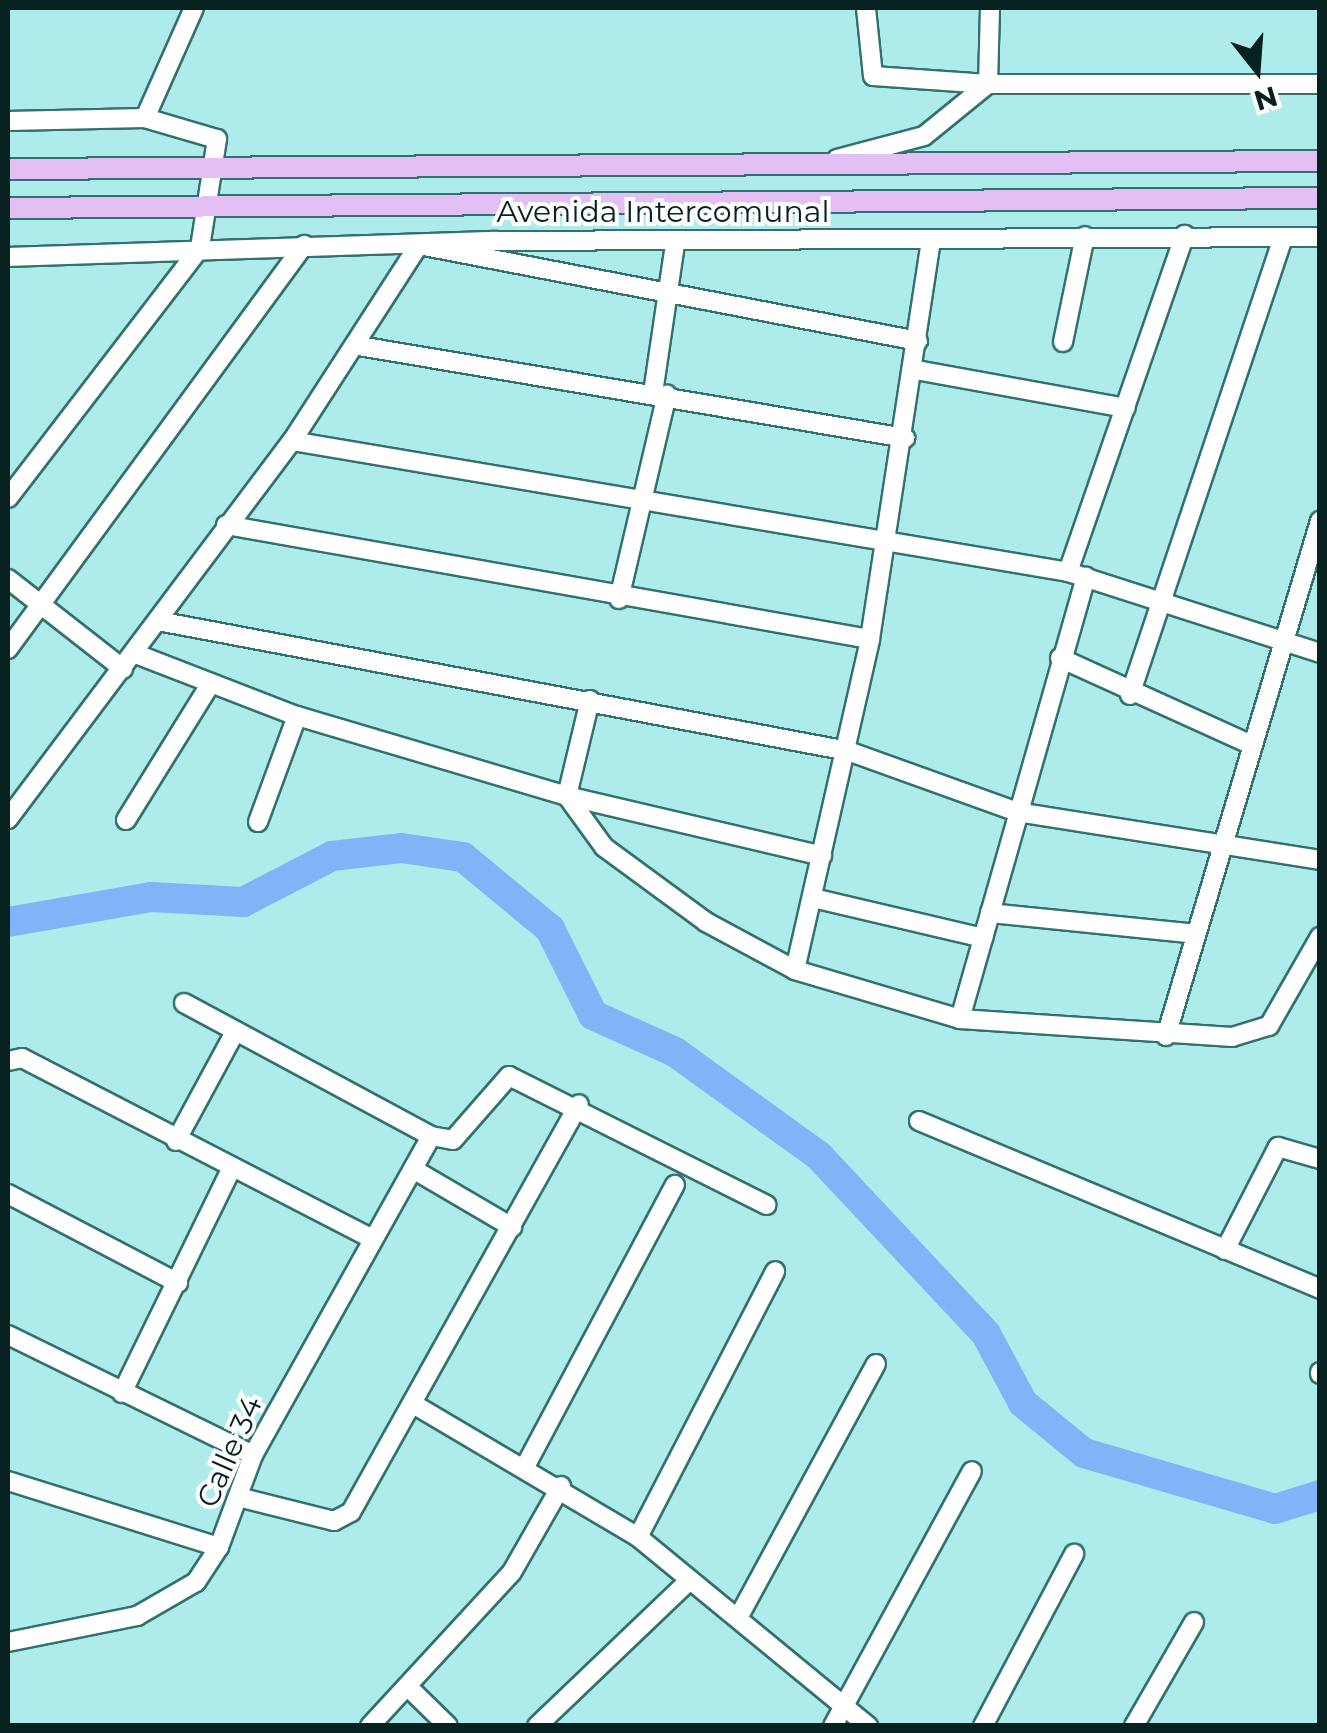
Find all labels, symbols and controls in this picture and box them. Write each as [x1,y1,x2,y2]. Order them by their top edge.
north arrow [1207,20,1307,120]
text: N [1250,79,1282,118]
street label: Avenida Intercomunal [496,194,830,230]
street label: Calle 34 [190,1391,270,1513]

